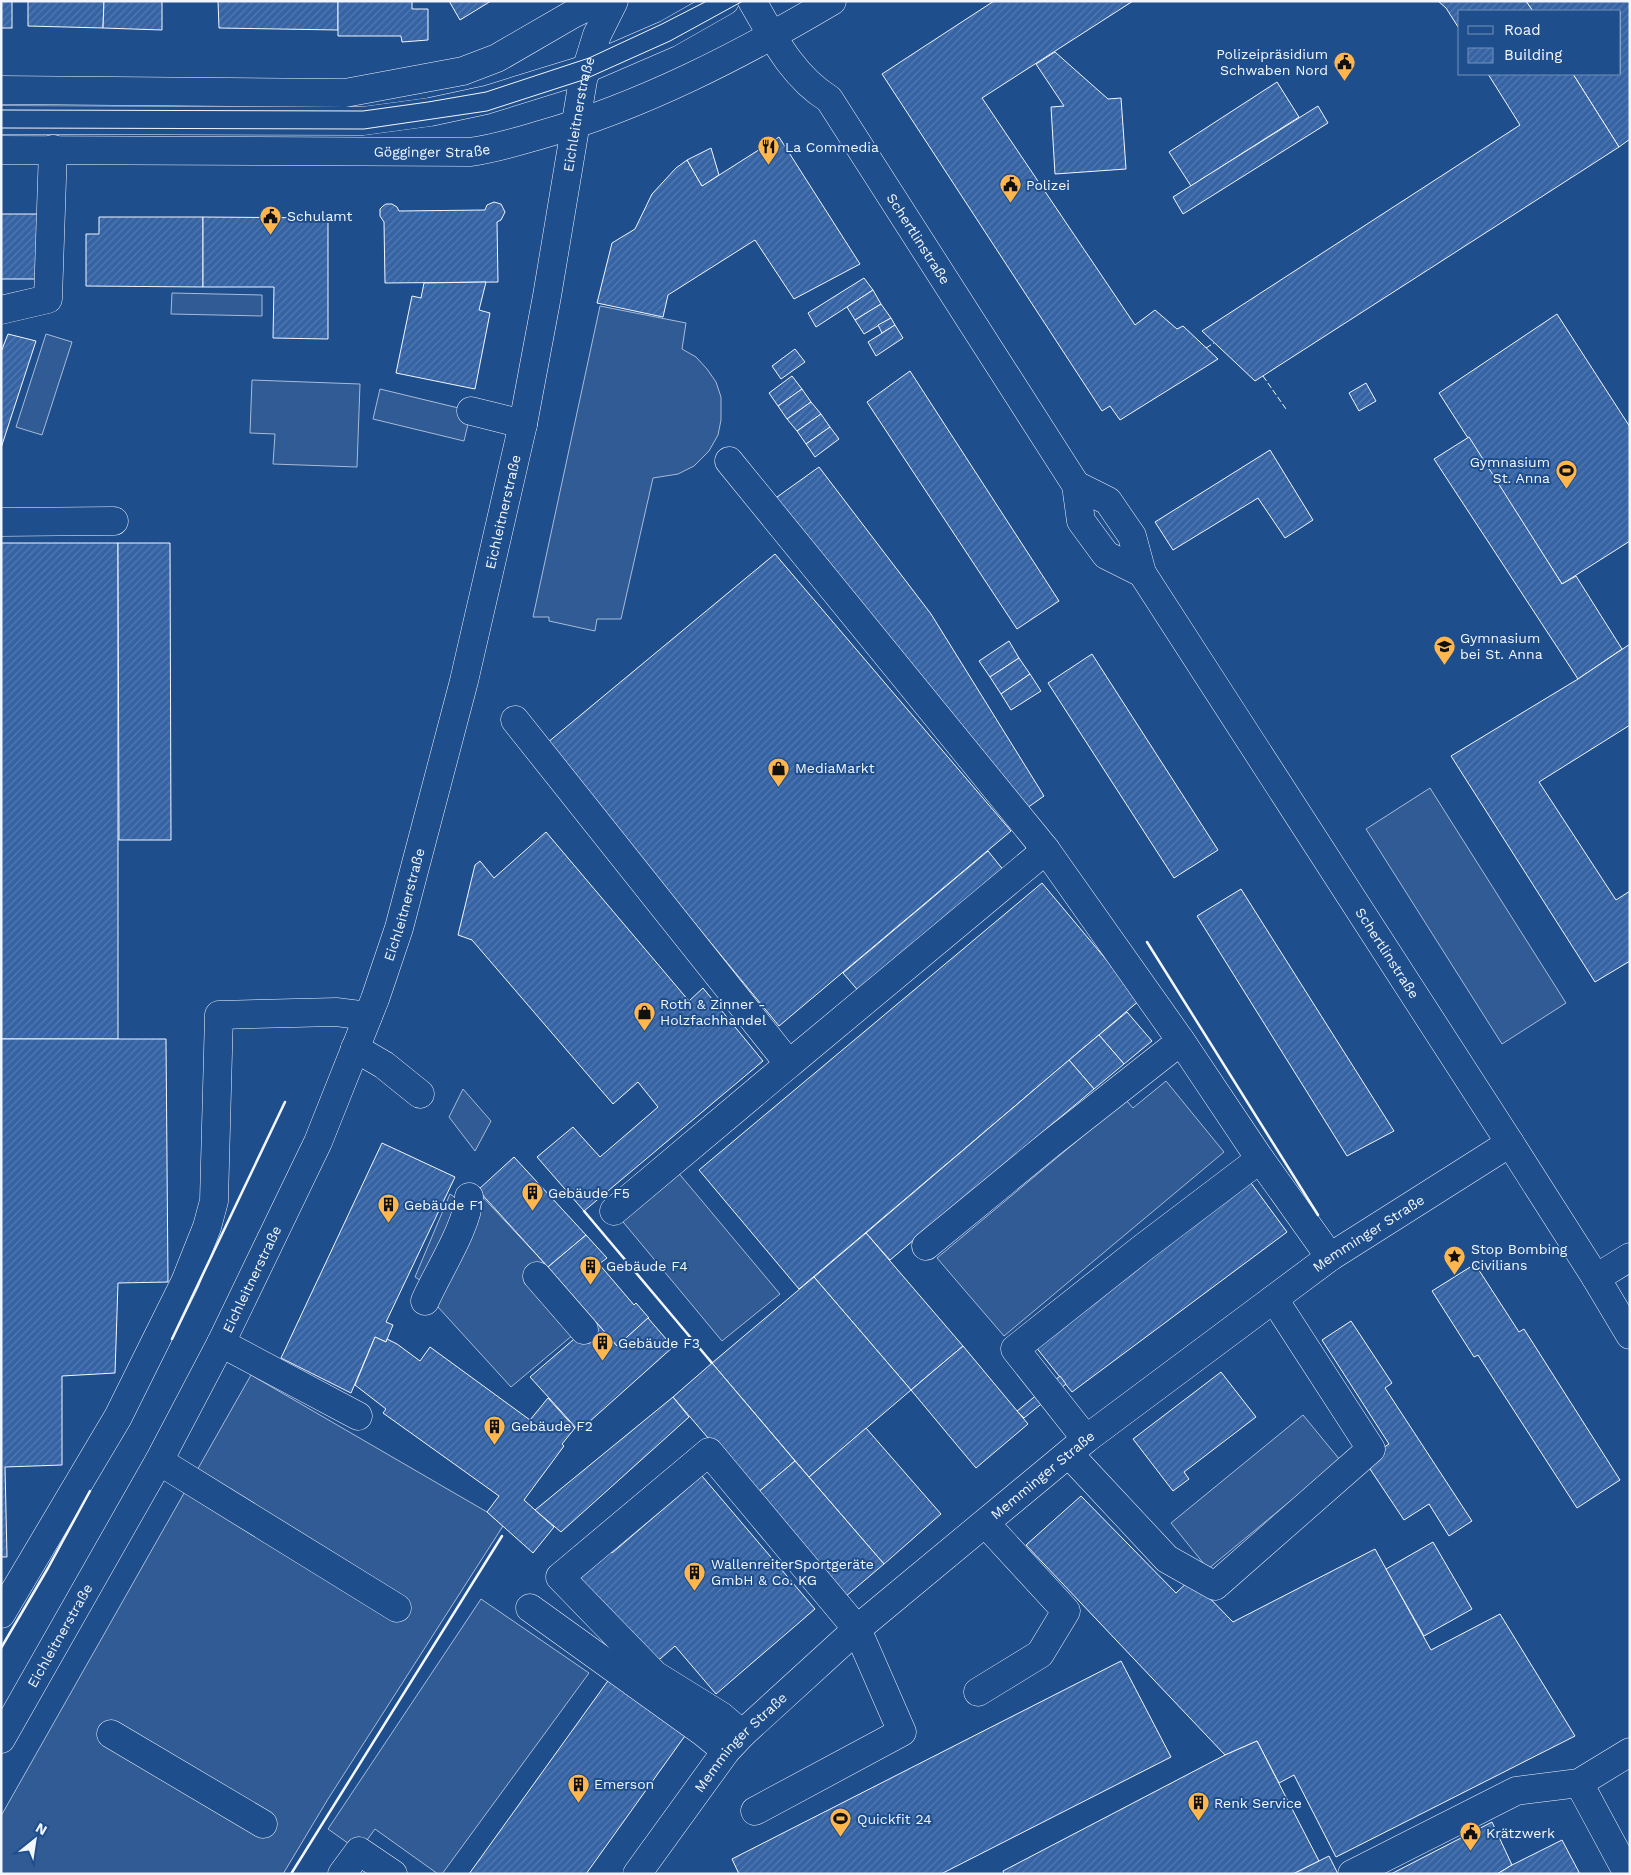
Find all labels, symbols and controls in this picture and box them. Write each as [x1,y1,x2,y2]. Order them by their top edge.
legend [1458,10,1621,75]
text: Road [1504,21,1541,39]
place label: Polizeipräsidium Schwaben Nord [1216,46,1328,78]
text: Building [1504,46,1562,64]
public building icon: Polizeipräsidium Schwaben Nord [1332,50,1356,81]
street label: Eichleitnerstraße [560,55,598,173]
restaurant icon: La Commedia [757,135,781,166]
place label: La Commedia [785,139,879,155]
street label: Gögginger Straße [374,141,492,160]
public building icon: Polizei [998,173,1022,204]
place label: Polizei [1026,177,1070,193]
street label: Schertlinstraße [883,190,953,287]
public building icon: Schulamt [259,204,283,235]
place label: Schulamt [287,208,353,224]
street label: Eichleitnerstraße [482,453,524,571]
place label: Gymnasium St. Anna [1470,454,1550,486]
sports icon: Gymnasium St. Anna [1554,458,1578,489]
place label: Gymnasium bei St. Anna [1460,630,1543,662]
school or university icon: Gymnasium bei St. Anna [1432,634,1456,665]
shop icon: MediaMarkt [767,756,791,787]
place label: MediaMarkt [795,760,875,776]
street label: Eichleitnerstraße [380,846,428,963]
street label: Schertlinstraße [1352,905,1423,1002]
place label: Roth & Zinner - Holzfachhandel [660,996,767,1028]
shop icon: Roth & Zinner - Holzfachhandel [632,1000,656,1031]
building icon: Gebäude F5 [520,1181,544,1212]
place label: Gebäude F5 [548,1185,630,1201]
street label: Memminger Straße [1309,1191,1427,1275]
building icon: Gebäude F1 [376,1193,400,1224]
place label: Gebäude F1 [404,1197,483,1213]
street label: Eichleitnerstraße [219,1223,284,1335]
place label: Stop Bombing Civilians [1471,1241,1568,1273]
place icon: Stop Bombing Civilians [1443,1245,1467,1276]
building icon: Gebäude F4 [578,1254,602,1285]
place label: Gebäude F4 [606,1258,688,1274]
building icon: Gebäude F3 [590,1331,614,1362]
place label: Gebäude F3 [618,1335,700,1351]
building icon: Gebäude F2 [483,1414,507,1445]
place label: Gebäude F2 [511,1418,593,1434]
street label: Memminger Straße [988,1428,1098,1523]
place label: WallenreiterSportgeräte GmbH & Co. KG [711,1556,874,1588]
building icon: WallenreiterSportgeräte GmbH & Co. KG [683,1560,707,1591]
street label: Eichleitnerstraße [24,1581,96,1690]
street label: Memminger Straße [691,1689,790,1795]
building icon: Emerson [566,1772,590,1803]
place label: Emerson [594,1776,654,1792]
building icon: Renk Service [1186,1791,1210,1822]
place label: Renk Service [1214,1795,1302,1811]
sports icon: Quickfit 24 [829,1807,853,1838]
place label: Quickfit 24 [857,1811,932,1827]
north arrow [10,1815,60,1865]
text: N [33,1819,50,1838]
public building icon: Krätzwerk [1458,1821,1482,1852]
place label: Krätzwerk [1486,1825,1555,1841]

